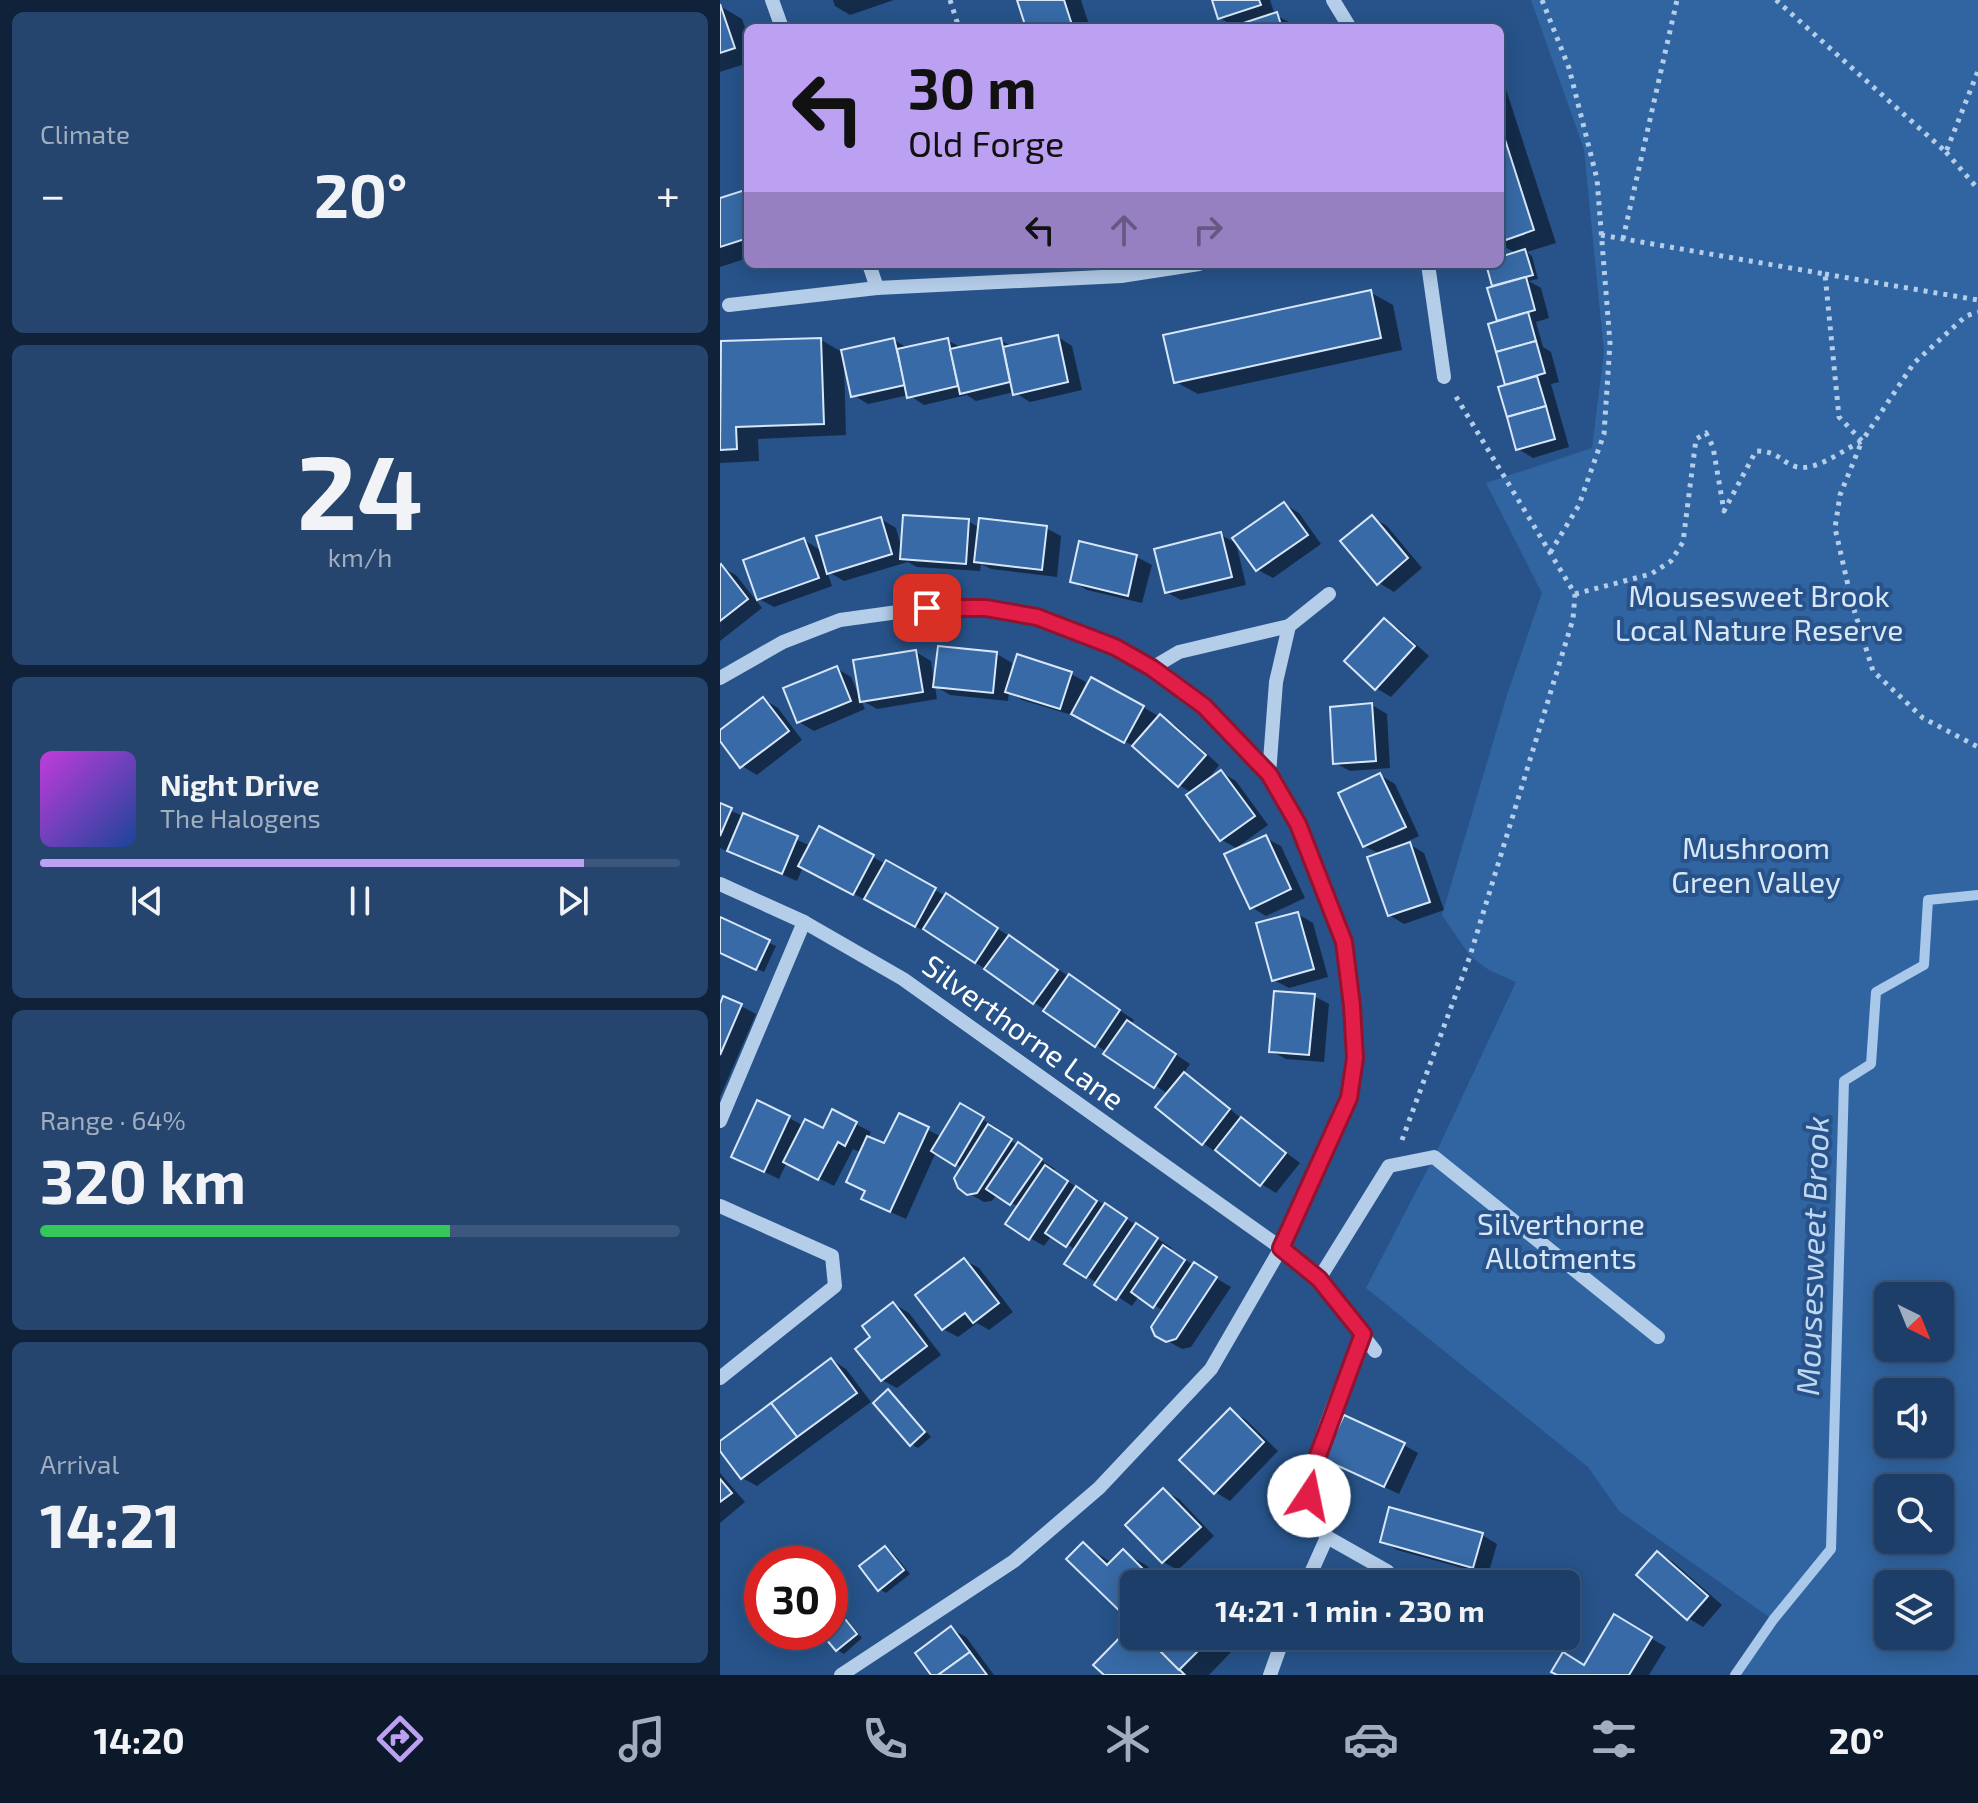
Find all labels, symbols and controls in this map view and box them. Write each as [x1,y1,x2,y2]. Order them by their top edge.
text: 30 m [908,53,1037,120]
icon: left [776,56,880,160]
text: Climate [40,118,130,149]
text: Old Forge [908,121,1064,164]
text: 20° [314,158,407,230]
text: − [40,167,66,220]
text: + [656,167,680,220]
icon: left [1018,208,1062,252]
icon: ahead [1102,208,1146,252]
icon: right [1186,208,1230,252]
text: 24 [297,426,423,551]
text: km/h [328,541,392,572]
pin [893,574,961,642]
park label: Mousesweet Brook Local Nature Reserve [1615,577,1903,647]
icon: arrive [905,586,949,630]
text: Night Drive [160,766,319,802]
text: The Halogens [160,802,321,833]
park label: Mushroom Green Valley [1671,829,1841,899]
icon: previous [125,879,169,923]
icon: pause [338,879,382,923]
icon: next [551,879,595,923]
street label: Silverthorne Lane [917,946,1132,1116]
text: Range · 64% [40,1104,186,1135]
water label: Mousesweet Brook [1787,1116,1835,1396]
text: 320 km [40,1144,246,1216]
park label: Silverthorne Allotments [1477,1205,1645,1275]
north arrow [1874,1282,1954,1362]
map controls [1874,1282,1954,1650]
button: sound [1874,1378,1954,1458]
text: Arrival [40,1448,119,1479]
position arrow [1267,1454,1351,1538]
button: search [1874,1474,1954,1554]
text: 14:21 [40,1488,180,1560]
speed limit sign: 30 [744,1546,848,1650]
button: layers [1874,1570,1954,1650]
text: 14:21 · 1 min · 230 m [1215,1592,1485,1628]
icon: directions [372,1711,428,1767]
icon: music [614,1711,670,1767]
icon: phone [857,1711,913,1767]
icon: climate [1100,1711,1156,1767]
icon: car [1343,1711,1399,1767]
icon: filters [1586,1711,1642,1767]
text: 14:20 [93,1718,185,1761]
text: 20° [1828,1718,1885,1761]

